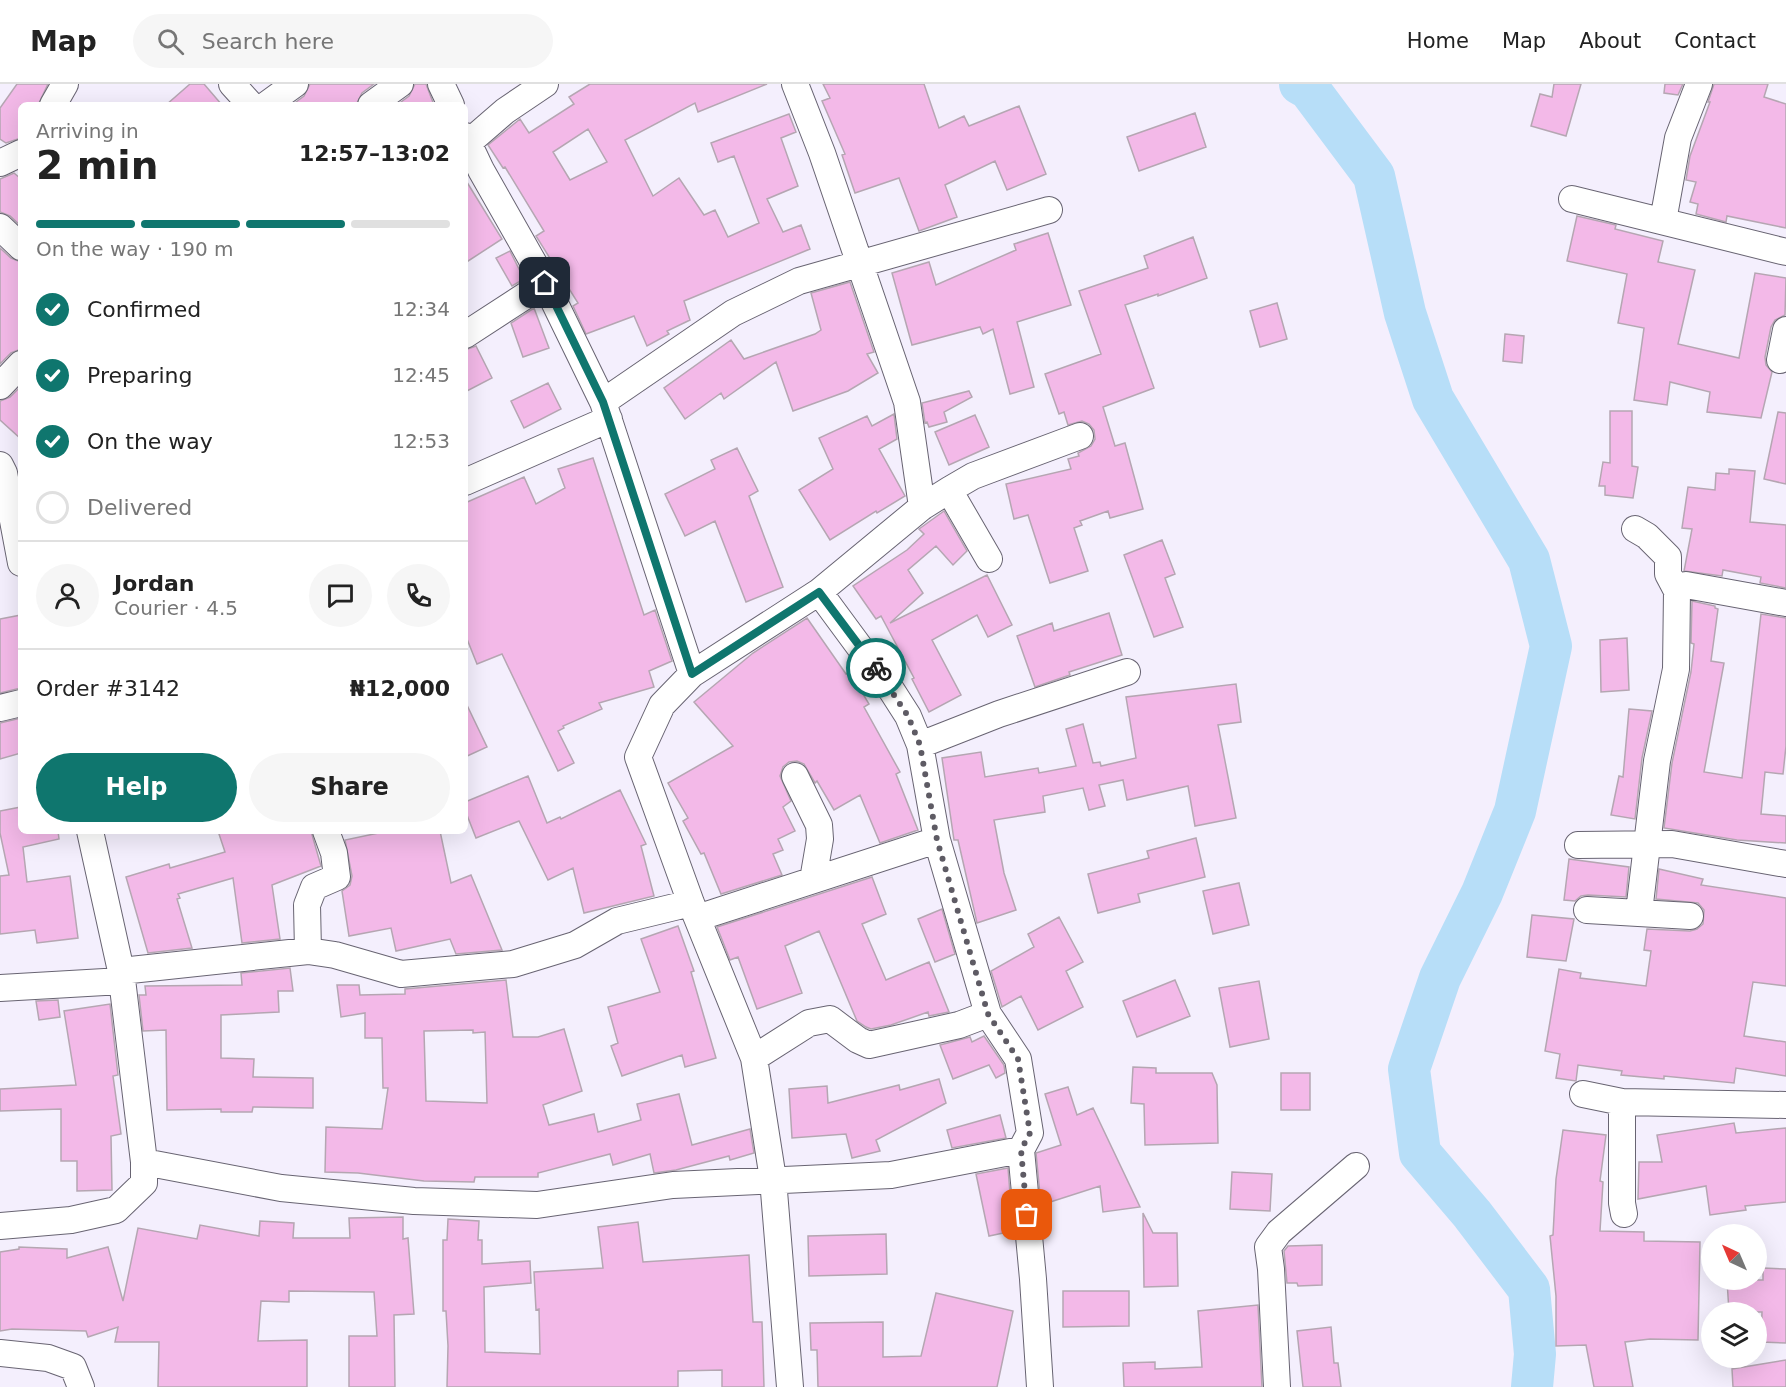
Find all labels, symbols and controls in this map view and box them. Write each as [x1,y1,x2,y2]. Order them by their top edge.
search box [133,14,553,68]
text: Map [30,25,97,58]
icon: search [154,25,187,58]
text: Search here [202,29,334,54]
text: Home [1407,29,1469,53]
text: Map [1502,29,1546,53]
text: About [1579,29,1641,53]
text: Contact [1674,29,1756,53]
text: Arriving in [36,119,139,143]
text: 12:57–13:02 [299,141,450,166]
text: 2 min [36,143,158,188]
text: On the way · 190 m [36,237,234,261]
pin [519,257,570,308]
icon: home [528,266,561,299]
icon: check [36,293,69,326]
text: Confirmed [87,297,201,322]
text: 12:34 [392,297,450,321]
icon: check [36,359,69,392]
text: Preparing [87,363,193,388]
text: 12:45 [392,363,450,387]
icon: check [36,425,69,458]
text: On the way [87,429,213,454]
text: 12:53 [392,429,450,453]
text: Delivered [87,495,192,520]
button: person [36,564,99,627]
button: chat [309,564,372,627]
button: phone [387,564,450,627]
text: Jordan [114,571,194,596]
text: Courier · 4.5 [114,596,238,620]
courier [846,638,906,698]
icon: bike [860,652,893,685]
text: Order #3142 [36,676,180,701]
text: ₦12,000 [350,676,450,701]
button: Help [36,753,237,822]
button: Share [249,753,450,822]
pin [1001,1189,1052,1240]
icon: bag [1010,1198,1043,1231]
north arrow [1701,1224,1767,1290]
map controls [1701,1224,1767,1368]
button: layers [1701,1302,1767,1368]

